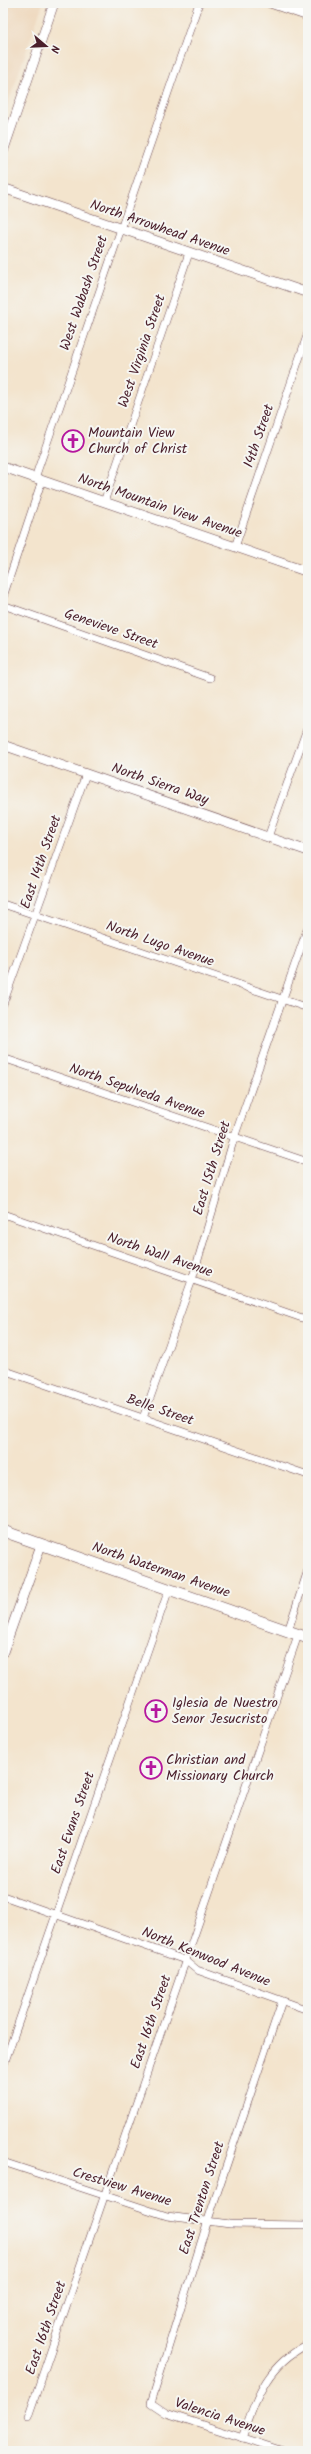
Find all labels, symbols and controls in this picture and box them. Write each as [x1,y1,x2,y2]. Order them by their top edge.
north arrow [26,26,66,66]
text: N [45,43,64,55]
street label: North Arrowhead Avenue [87,194,234,263]
street label: West Wabash Street [54,232,114,353]
street label: West Virginia Street [112,291,172,410]
street label: 14th Street [238,401,280,471]
place label: Mountain View Church of Christ [88,422,188,460]
church icon: Mountain View Church of Christ [60,428,86,454]
street label: North Mountain View Avenue [75,468,246,545]
street label: Genevieve Street [61,603,161,655]
street label: North Sierra Way [108,757,212,811]
street label: East 14th Street [15,812,68,912]
street label: North Lugo Avenue [103,915,218,973]
street label: North Sepulveda Avenue [66,1057,208,1125]
street label: East 15th Street [187,1118,237,1218]
street label: North Wall Avenue [104,1227,216,1284]
street label: Belle Street [124,1388,197,1432]
street label: North Waterman Avenue [89,1536,234,1604]
place label: Iglesia de Nuestro Senor Jesucristo [172,1692,278,1730]
church icon: Iglesia de Nuestro Senor Jesucristo [143,1698,169,1724]
place label: Christian and Missionary Church [166,1749,274,1787]
church icon: Christian and Missionary Church [138,1755,164,1781]
street label: East Evans Street [45,1768,101,1877]
street label: North Kenwood Avenue [138,1921,274,1993]
street label: East 16th Street [125,1972,178,2072]
street label: East Trenton Street [173,2138,231,2258]
street label: Crestview Avenue [70,2161,175,2213]
street label: East 16th Street [20,2278,73,2378]
street label: Valencia Avenue [172,2392,269,2442]

